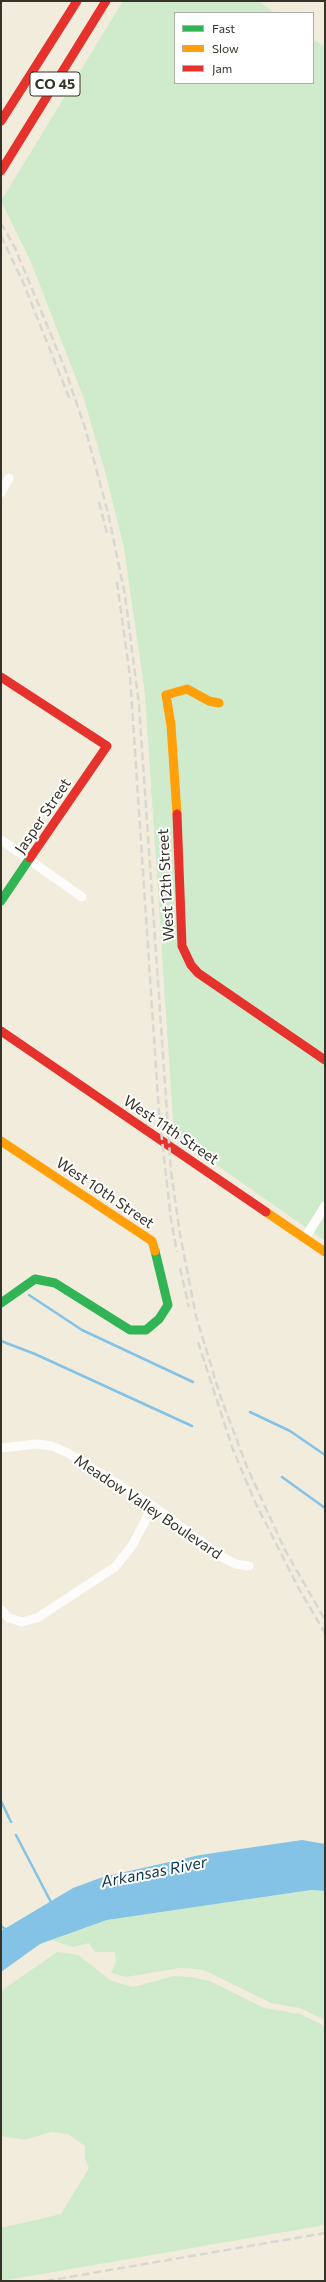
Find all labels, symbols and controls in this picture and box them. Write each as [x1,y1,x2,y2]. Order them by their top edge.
legend [174,12,314,84]
text: Fast [212,21,235,35]
text: Slow [212,41,239,55]
text: Jam [212,61,232,75]
road number: CO 45 [30,72,80,96]
street label: Jasper Street [11,775,75,857]
street label: West 12th Street [154,828,178,942]
street label: West 11th Street [120,1092,222,1168]
street label: West 10th Street [53,1154,157,1232]
street label: Meadow Valley Boulevard [71,1451,225,1563]
water label: Arkansas River [99,1852,209,1892]

